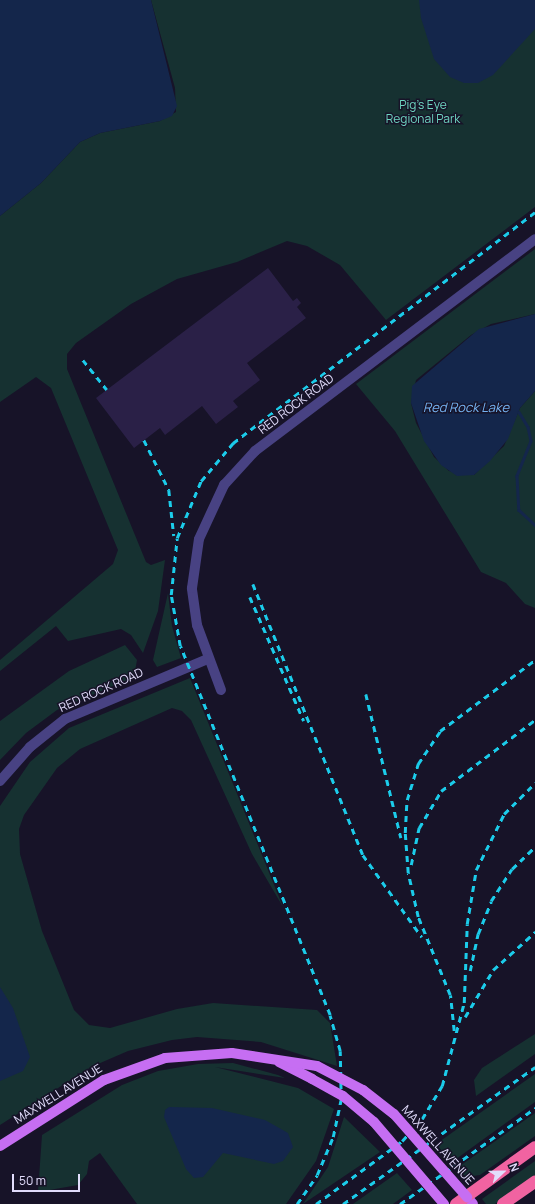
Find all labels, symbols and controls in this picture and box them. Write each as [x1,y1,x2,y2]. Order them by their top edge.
park label: Pig's Eye Regional Park [386,98,460,126]
street label: RED ROCK ROAD [255,371,337,437]
water label: Red Rock Lake [423,399,509,415]
street label: RED ROCK ROAD [57,665,145,715]
street label: MAXWELL AVENUE [11,1061,105,1127]
street label: MAXWELL AVENUE [399,1102,477,1188]
north arrow [483,1152,523,1192]
text: N [506,1161,523,1174]
scale bar [14,1166,82,1192]
text: 50 m [19,1172,46,1189]

